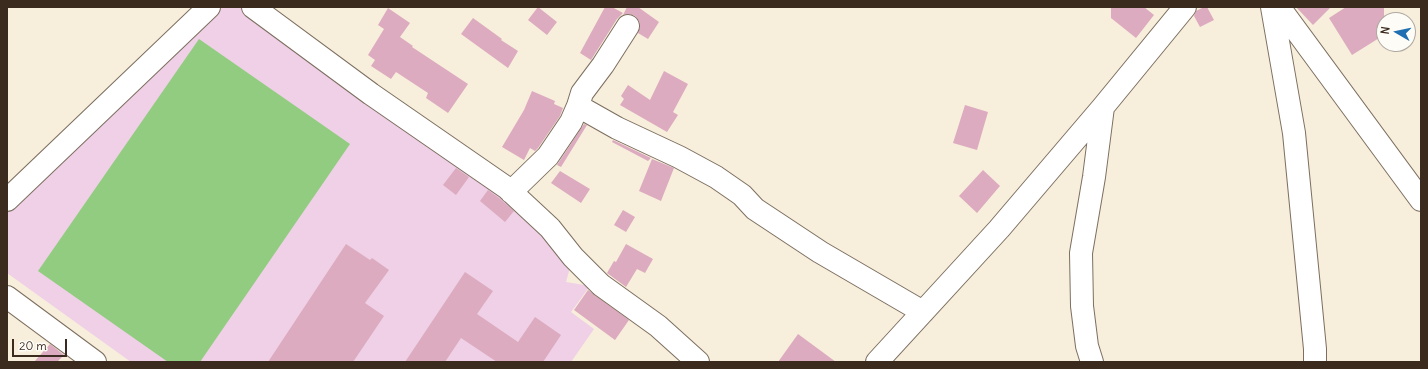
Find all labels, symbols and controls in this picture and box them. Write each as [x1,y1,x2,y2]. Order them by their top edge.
north arrow [1376,12,1416,52]
text: N [1378,25,1393,35]
scale bar [14,331,69,357]
text: 20 m [19,338,47,353]

